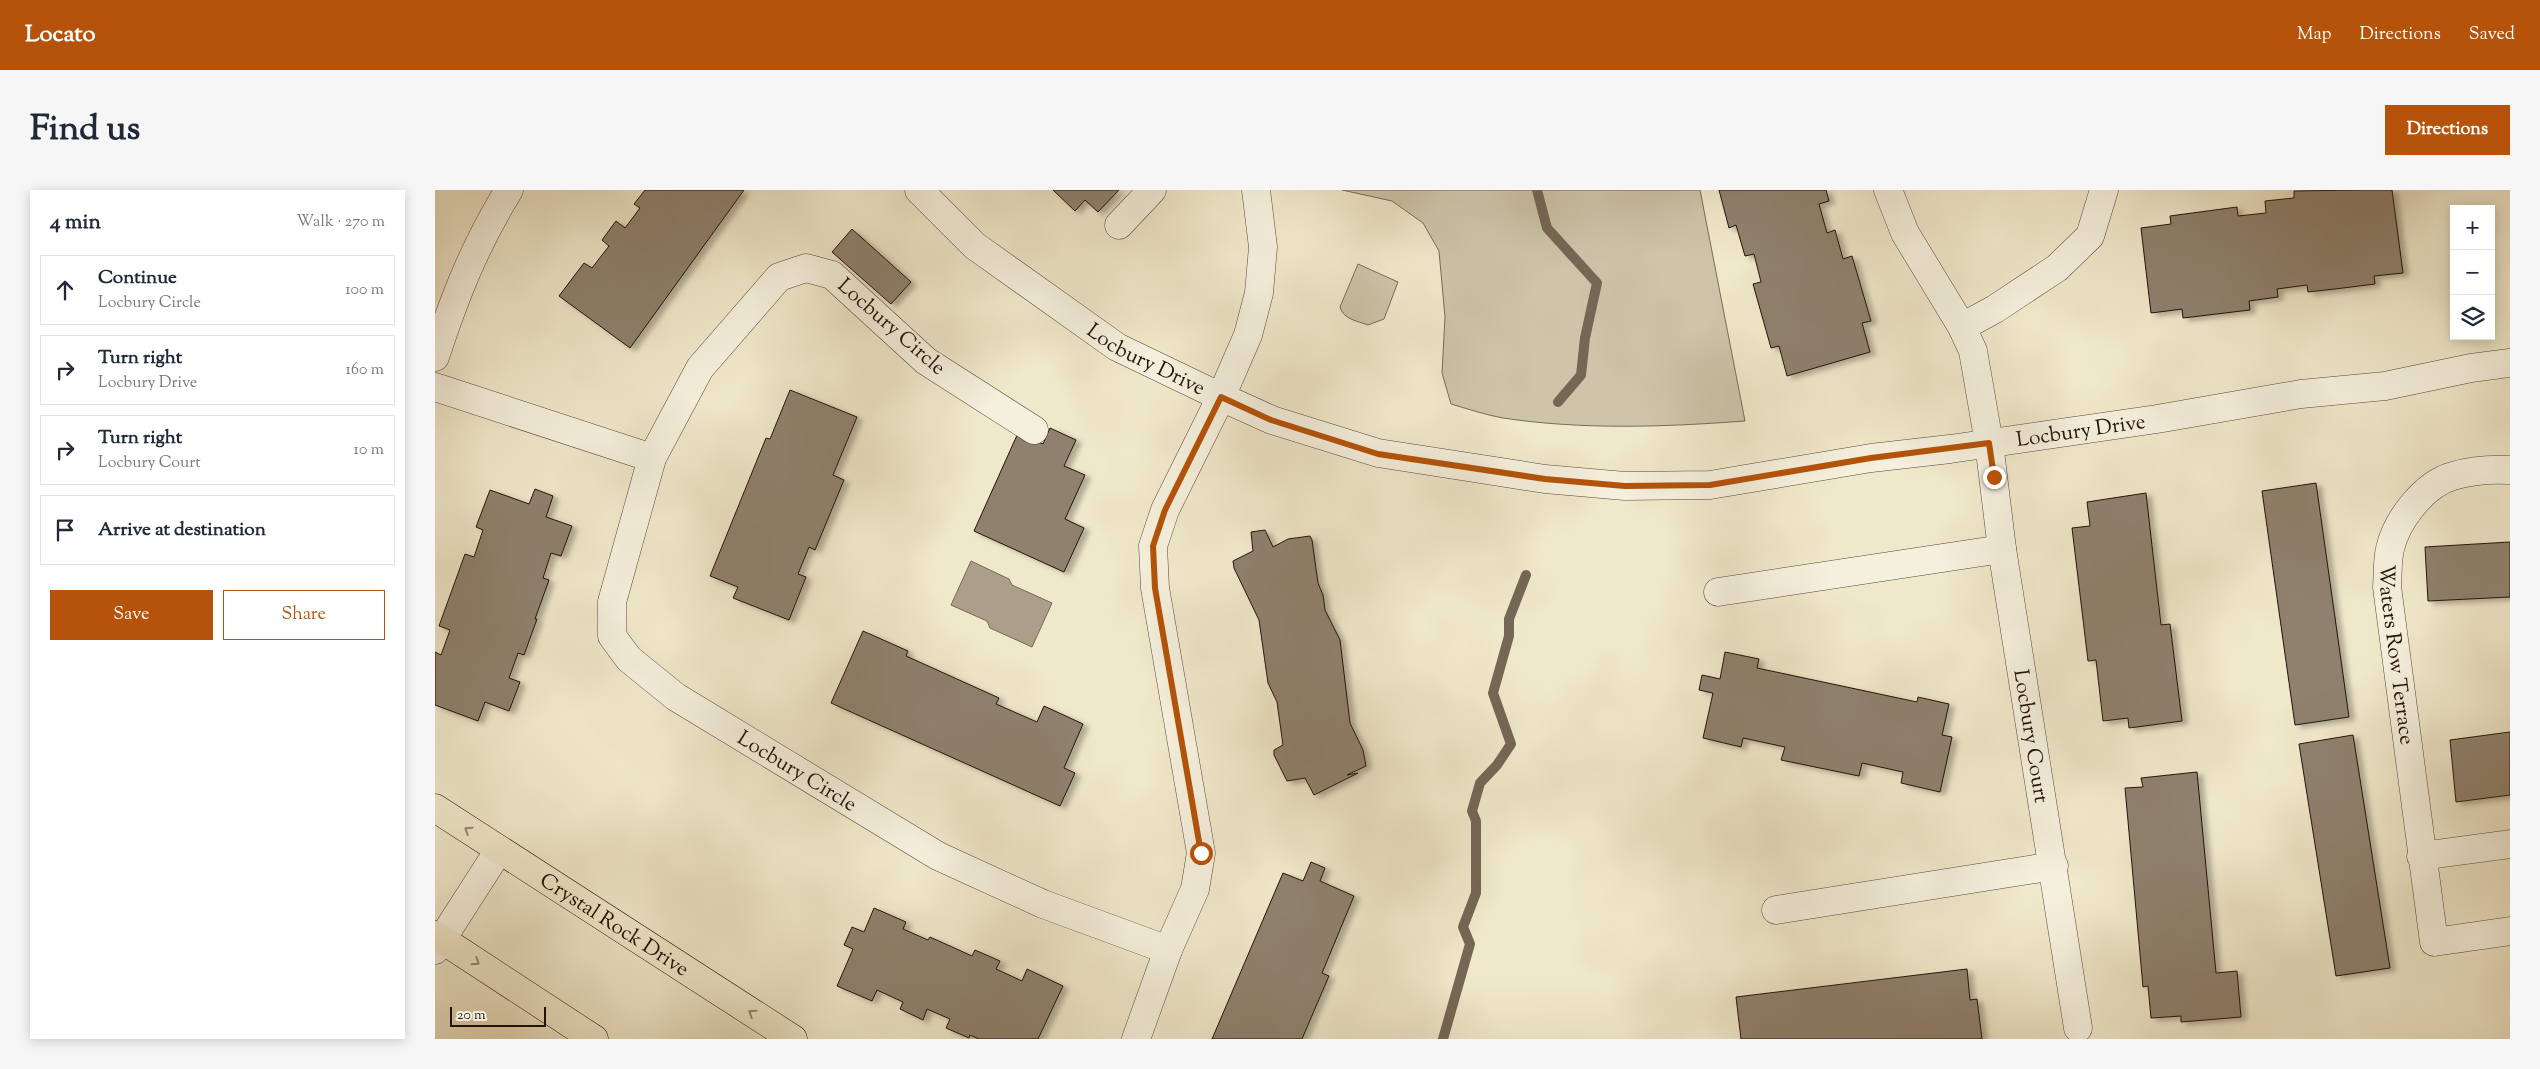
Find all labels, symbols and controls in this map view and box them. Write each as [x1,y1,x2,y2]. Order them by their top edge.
text: Locato [25,18,96,52]
text: Map [2297,22,2332,48]
text: Directions [2360,22,2441,48]
text: Saved [2469,22,2515,48]
text: Find us [30,105,140,156]
button: Directions [2385,105,2510,155]
map controls [2450,205,2495,340]
button: + [2450,205,2495,250]
text: 4 min [50,208,101,238]
text: Walk · 270 m [296,211,385,234]
button: − [2450,250,2495,295]
text: Continue [98,265,177,292]
street label: Locbury Circle [830,272,951,383]
icon: ahead [51,276,79,304]
text: 100 m [345,279,384,302]
text: Locbury Circle [98,292,201,315]
button: layers [2450,295,2495,340]
street label: Locbury Drive [1080,317,1210,404]
text: Turn right [98,345,182,372]
icon: right [51,356,79,384]
text: 160 m [346,359,384,382]
text: Locbury Drive [98,372,197,395]
street label: Locbury Drive [2014,408,2148,456]
text: Turn right [98,425,182,452]
icon: right [51,436,79,464]
text: 10 m [354,439,384,462]
text: Locbury Court [98,452,201,475]
route end [1983,466,2006,489]
icon: arrive [51,516,79,544]
text: Arrive at destination [98,517,266,544]
street label: Waters Row Terrace [2370,564,2421,747]
button: Save [50,590,213,640]
button: Share [223,590,385,640]
street label: Locbury Court [2004,667,2055,805]
street label: Locbury Circle [731,725,862,820]
one-way arrow [465,827,474,836]
route start [1190,842,1213,865]
street label: Crystal Rock Drive [533,866,694,985]
one-way arrow [470,956,479,965]
scale bar [450,1004,546,1027]
text: 20 m [457,1006,486,1026]
one-way arrow [749,1009,758,1019]

